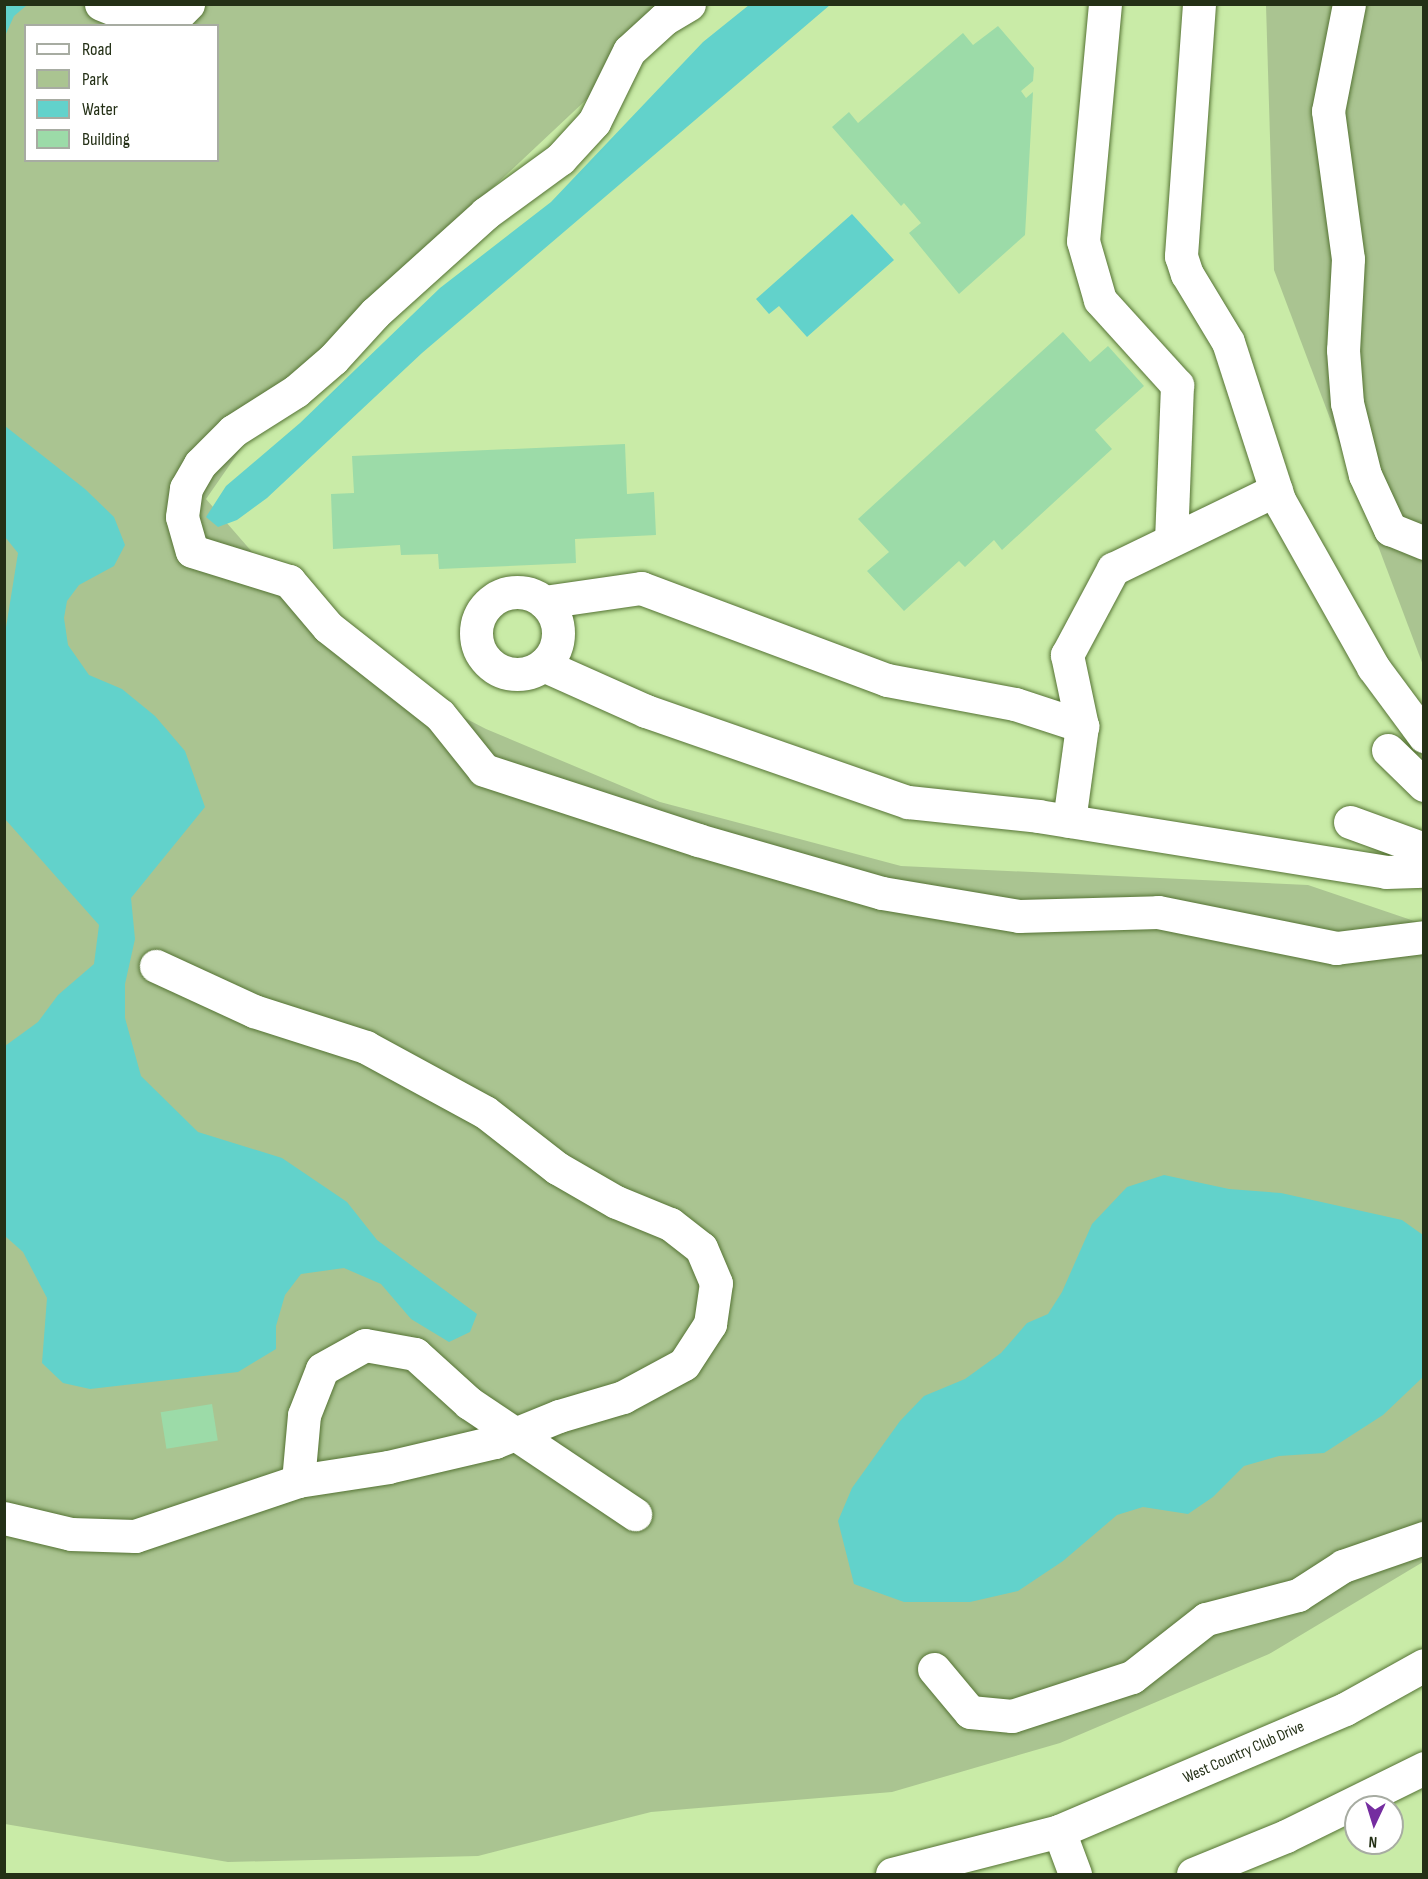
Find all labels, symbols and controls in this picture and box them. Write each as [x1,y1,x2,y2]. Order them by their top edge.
legend [24,24,219,162]
text: Road [82,39,112,60]
text: Park [82,69,108,90]
text: Water [82,99,118,120]
text: Building [82,129,130,150]
street label: West Country Club Drive [1180,1718,1308,1788]
north arrow [1344,1795,1404,1855]
text: N [1368,1832,1378,1851]

